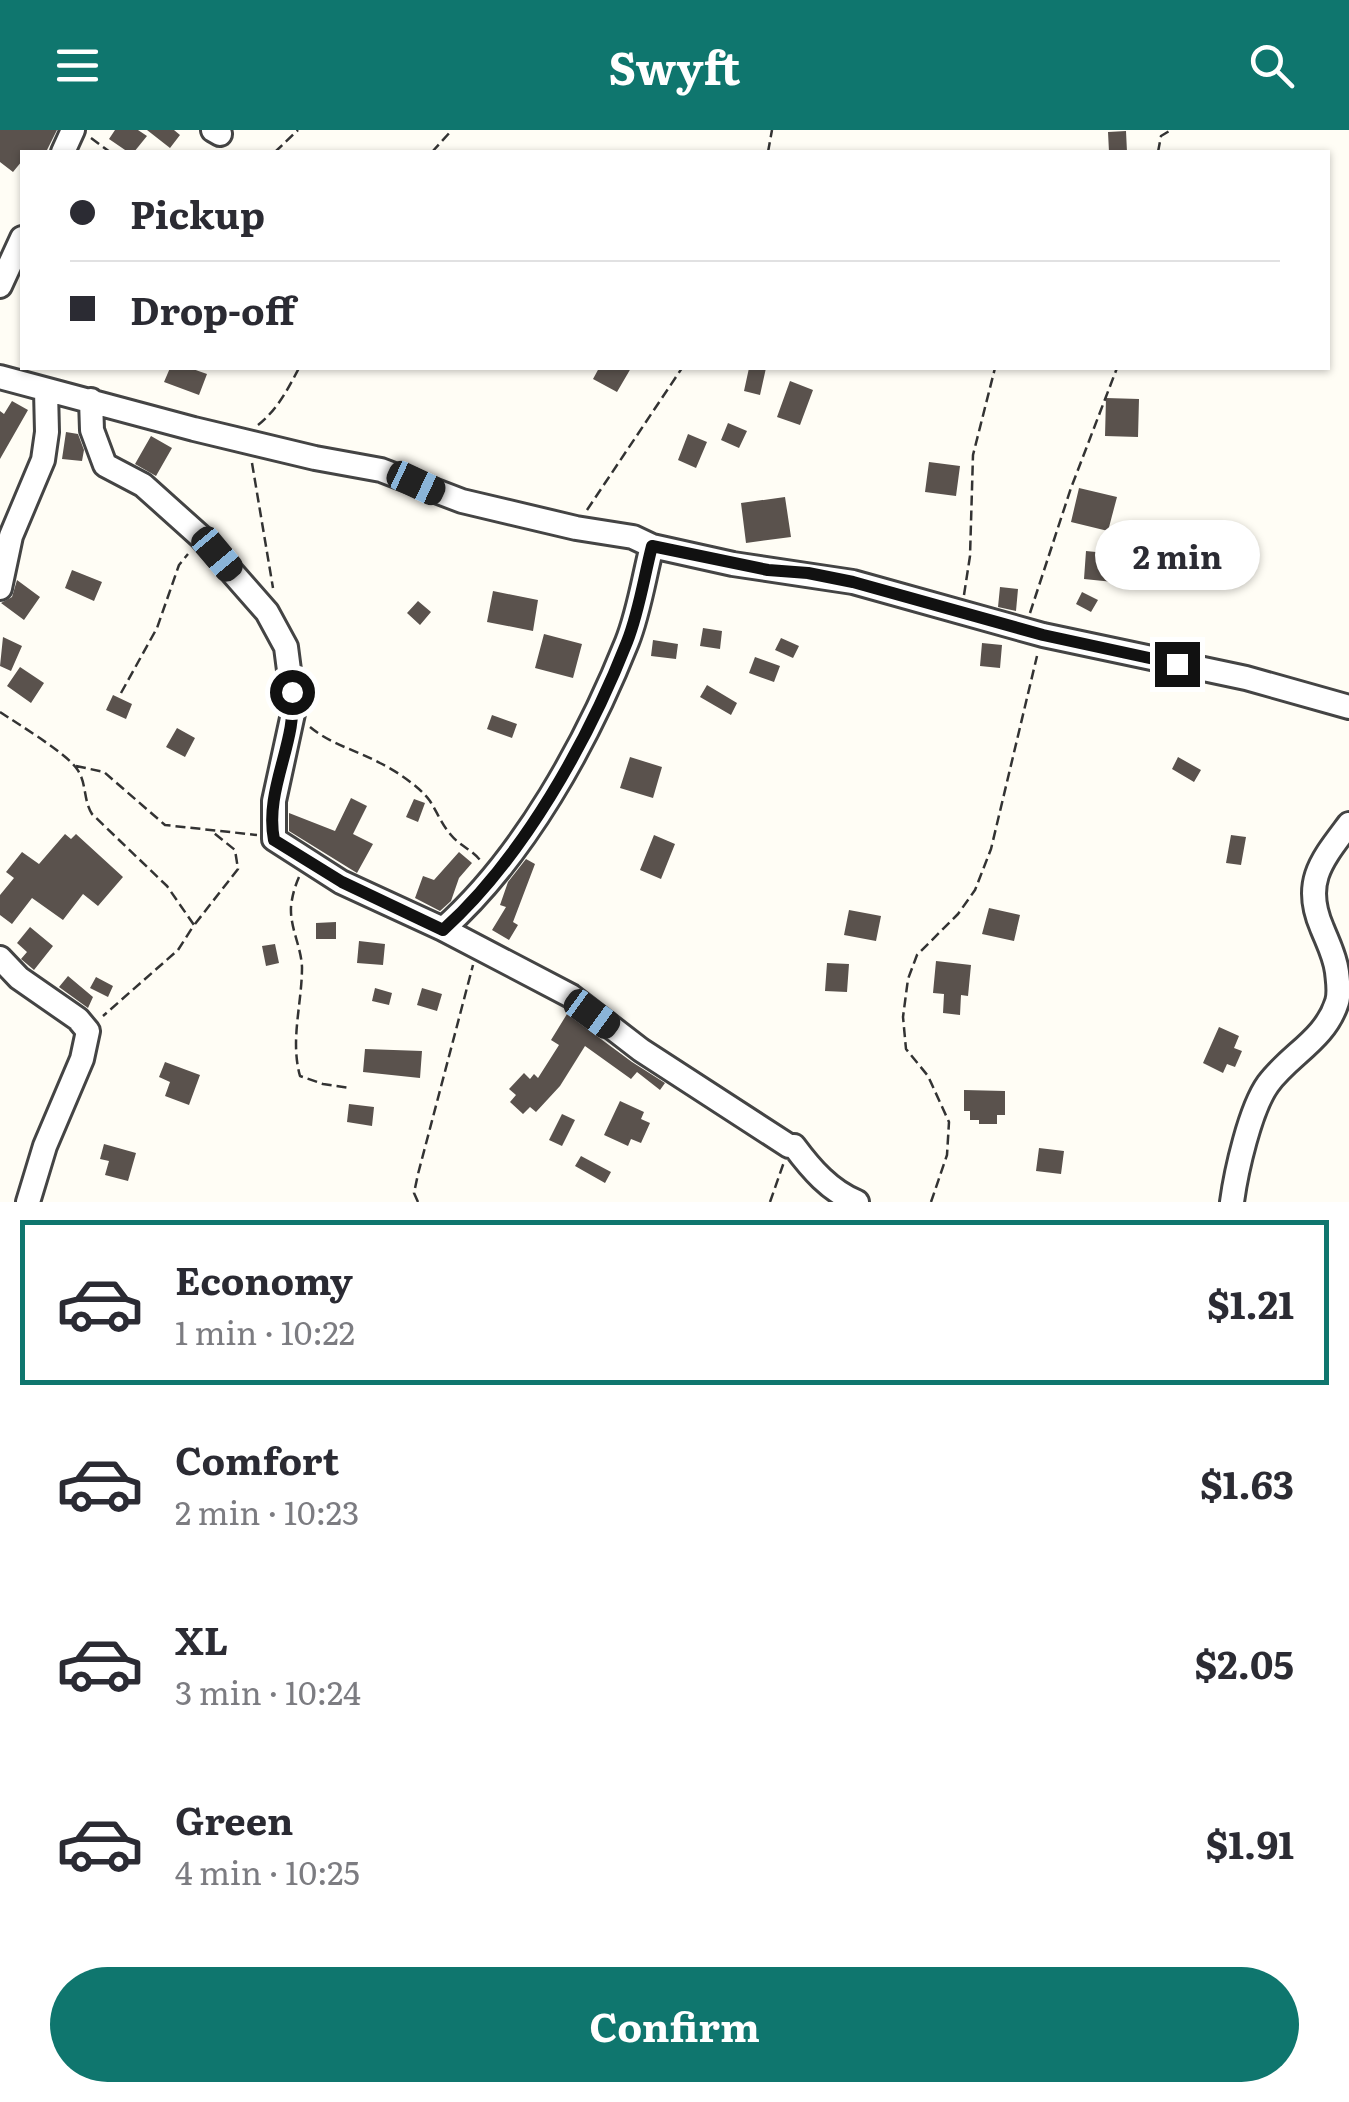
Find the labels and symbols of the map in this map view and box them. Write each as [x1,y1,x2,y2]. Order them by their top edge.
car [382,457,450,509]
callout: 2 min [1094,519,1260,589]
car [186,521,248,587]
route end [1155,642,1200,687]
route start [270,670,315,715]
car [559,984,625,1044]

